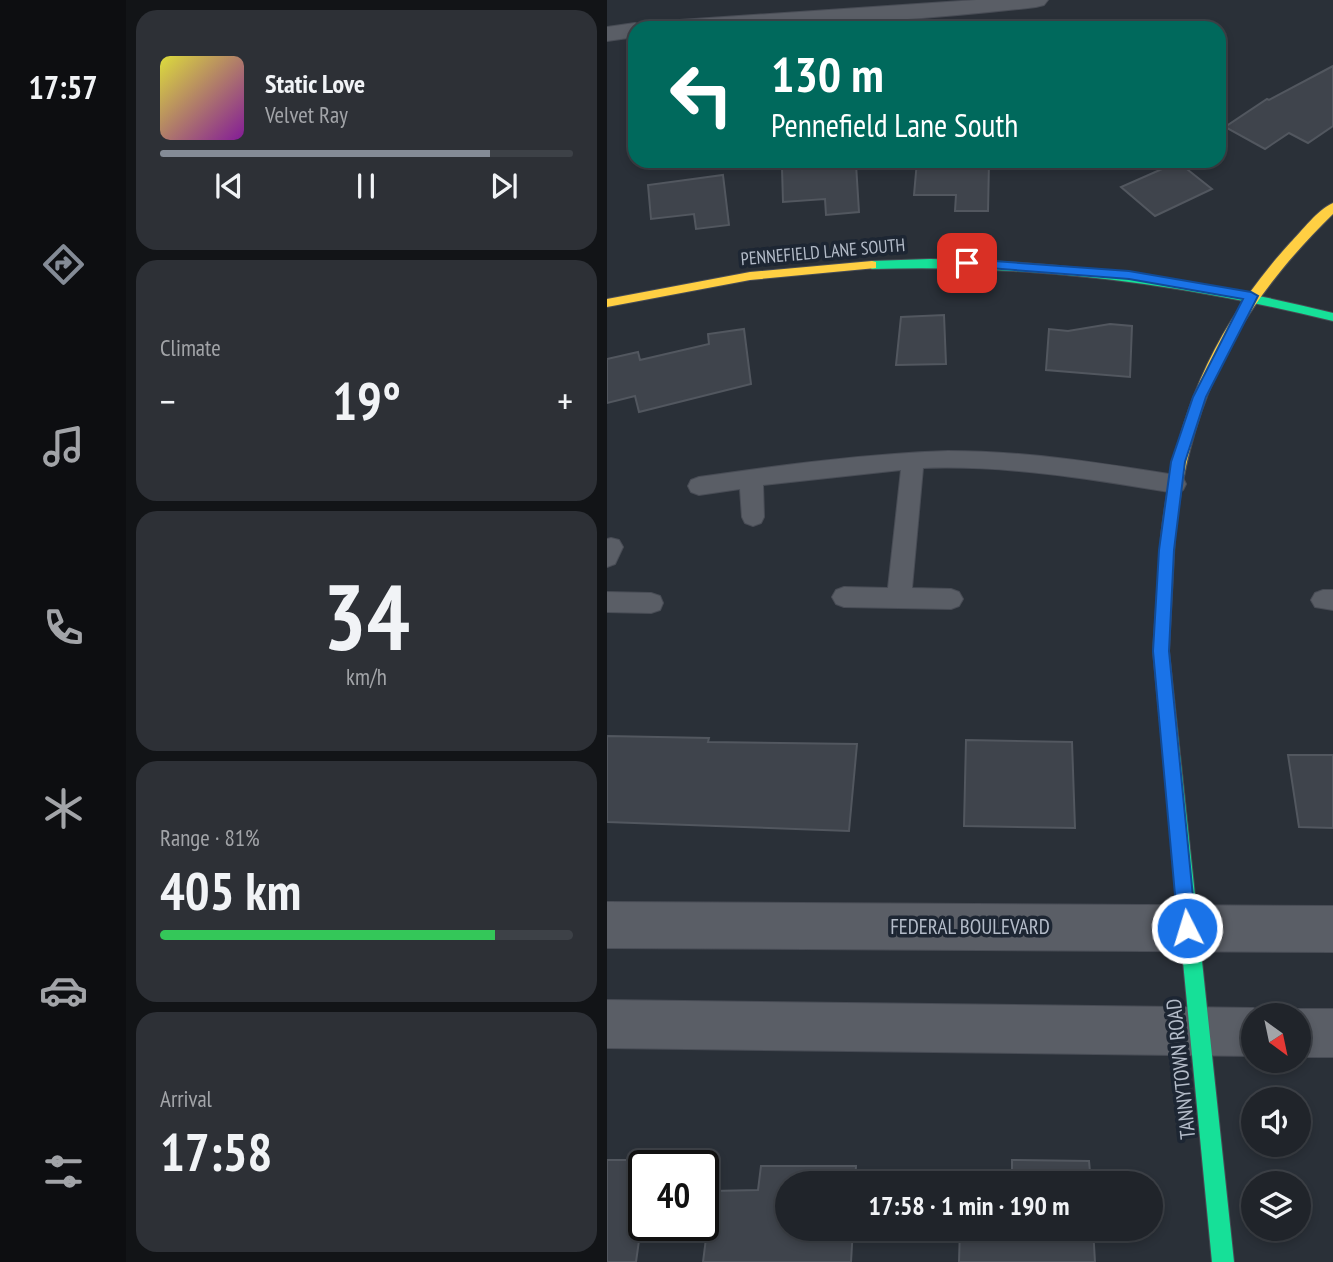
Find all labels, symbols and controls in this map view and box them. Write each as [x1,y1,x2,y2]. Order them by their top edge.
text: 130 m [771,42,884,106]
icon: left [656,49,747,140]
text: 17:57 [28,66,98,108]
text: Static Love [265,67,365,100]
text: Velvet Ray [265,100,348,129]
text: Pennefield Lane South [771,104,1018,146]
icon: previous [210,167,248,205]
icon: pause [347,167,385,205]
icon: next [485,167,523,205]
street label: PENNEFIELD LANE SOUTH [740,233,906,270]
pin [937,233,997,293]
icon: directions [39,240,88,289]
icon: arrive [948,244,986,282]
text: Climate [160,333,221,362]
text: 19° [332,367,401,434]
text: − [160,376,176,425]
text: + [557,376,573,425]
icon: music [39,422,88,471]
text: 34 [323,557,410,675]
icon: phone [39,603,88,652]
text: km/h [346,662,387,691]
icon: climate [39,784,88,833]
text: Range · 81% [160,823,260,852]
text: 405 km [160,857,301,924]
position arrow [1150,891,1224,965]
street label: FEDERAL BOULEVARD [890,913,1050,940]
icon: car [39,966,88,1015]
street label: TANNYTOWN ROAD [1160,997,1201,1141]
north arrow [1241,1003,1311,1073]
map controls [1241,1003,1311,1241]
text: Arrival [160,1084,212,1113]
button: sound [1241,1087,1311,1157]
text: 17:58 [160,1118,272,1185]
icon: filters [39,1147,88,1196]
speed limit sign: 40 [628,1150,719,1241]
button: layers [1241,1171,1311,1241]
text: 17:58 · 1 min · 190 m [869,1189,1069,1222]

